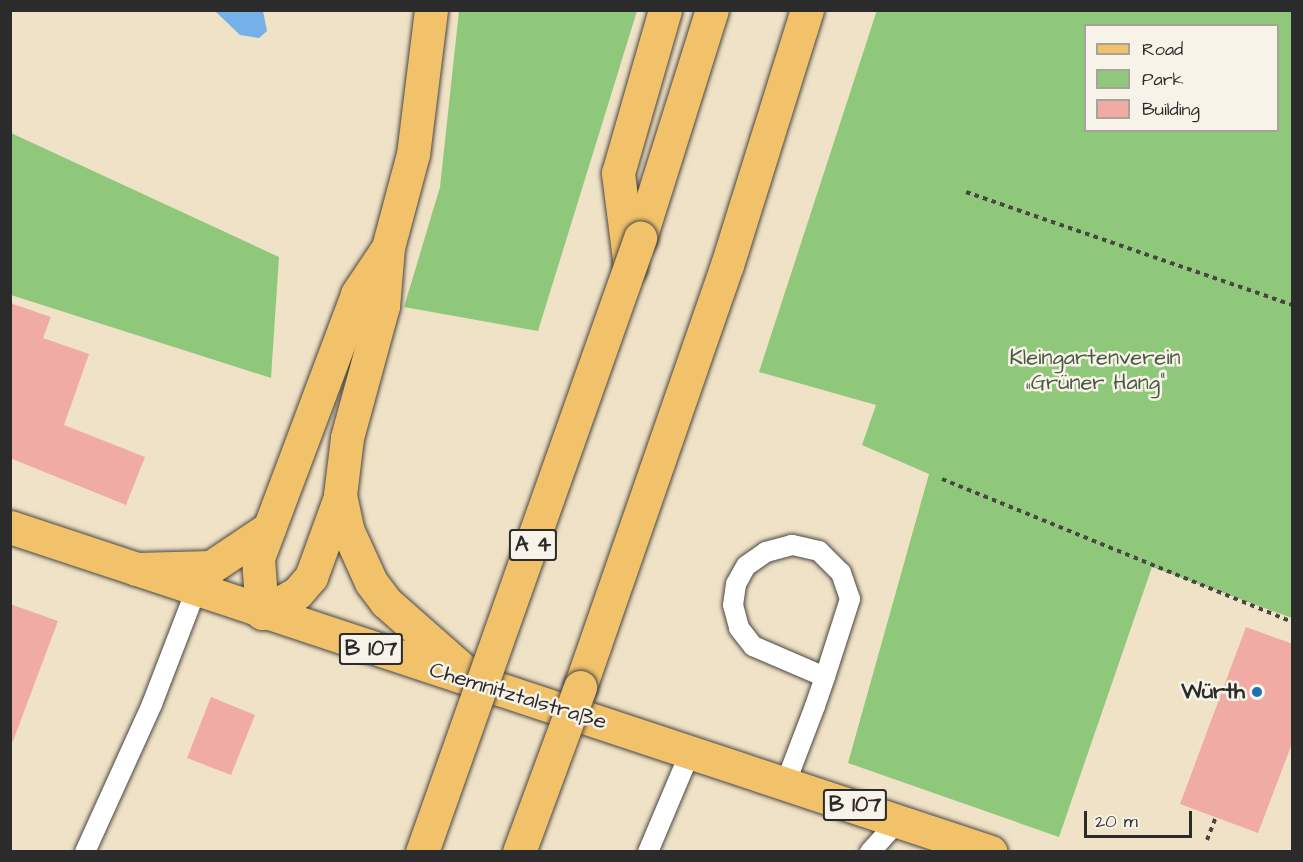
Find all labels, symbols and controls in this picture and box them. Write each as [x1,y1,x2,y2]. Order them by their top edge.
legend [1084,24,1279,132]
text: Road [1142,37,1183,62]
text: Park [1142,67,1184,92]
text: Building [1142,97,1200,122]
park label: Kleingartenverein „Grüner Hang“ [1009,344,1181,396]
road number: A 4 [508,527,558,563]
road number: B 107 [338,631,404,667]
street label: Chemnitztalstraße [426,656,610,736]
place label: Würth [1181,679,1245,705]
marker: Würth [1250,685,1264,699]
road number: B 107 [822,787,888,823]
scale bar [1087,799,1195,837]
text: 20 m [1095,809,1138,834]

